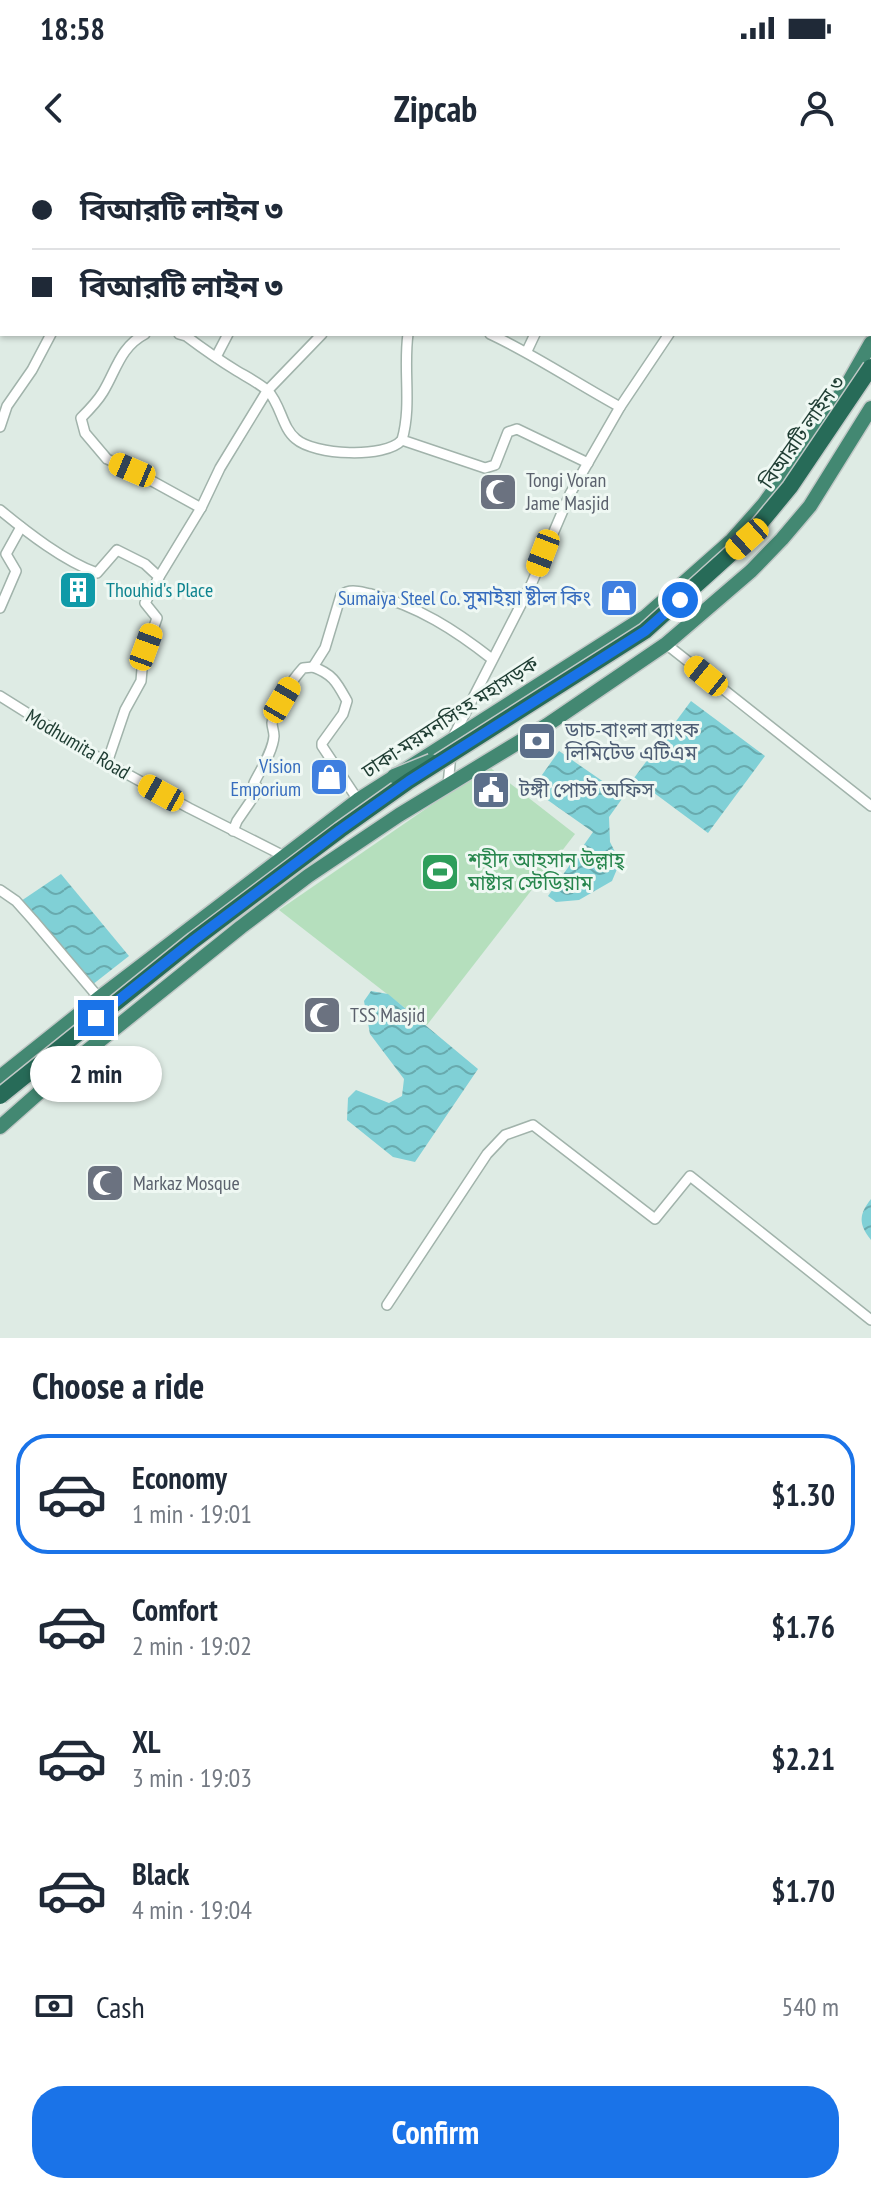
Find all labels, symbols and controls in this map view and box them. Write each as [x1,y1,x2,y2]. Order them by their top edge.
text: 18:58 [40,9,105,48]
text: Zipcab [394,85,477,132]
icon: back [32,86,76,130]
icon: person [795,86,839,130]
text: বিআরটি লাইন ৩ [80,189,283,228]
text: বিআরটি লাইন ৩ [80,266,283,305]
street label: বিআরটি লাইন ৩ [753,371,850,494]
car [105,450,159,490]
place label: Tongi Voran Jame Masjid [525,467,609,516]
mosque icon: Tongi Voran Jame Masjid [477,471,519,513]
car [721,514,773,564]
car [523,526,563,580]
building icon: Thouhid's Place [57,569,99,611]
place label: Thouhid's Place [106,577,213,603]
shop icon: Sumaiya Steel Co. সুমাইয়া ষ্টীল কিং [598,577,640,619]
route start [662,582,698,618]
place label: Sumaiya Steel Co. সুমাইয়া ষ্টীল কিং [338,585,591,611]
car [127,620,165,674]
street label: ঢাকা-ময়মনসিংহ মহাসড়ক [356,650,544,784]
car [680,652,732,700]
car [260,673,304,727]
street label: Modhumita Road [21,703,135,785]
place label: ডাচ-বাংলা ব্যাংক লিমিটেড এটিএম [564,717,700,766]
bank icon: ডাচ-বাংলা ব্যাংক লিমিটেড এটিএম [516,720,558,762]
place label: Vision Emporium [231,753,301,802]
shop icon: Vision Emporium [308,756,350,798]
public building icon: টঙ্গী পোস্ট অফিস [470,769,512,811]
car [134,771,188,815]
place label: টঙ্গী পোস্ট অফিস [518,777,654,803]
place label: শহীদ আহসান উল্লাহ্‌ মাষ্টার স্টেডিয়াম [467,847,625,896]
sports icon: শহীদ আহসান উল্লাহ্‌ মাষ্টার স্টেডিয়াম [419,851,461,893]
mosque icon: TSS Masjid [301,994,343,1036]
route end [78,1000,114,1036]
place label: TSS Masjid [350,1002,425,1028]
callout: 2 min [30,1046,162,1102]
text: 2 min [70,1057,122,1090]
mosque icon: Markaz Mosque [84,1162,126,1204]
place label: Markaz Mosque [133,1170,240,1196]
text: Choose a ride [32,1362,204,1409]
icon: car [36,1458,108,1530]
text: Economy [132,1458,227,1497]
text: $1.30 [771,1475,835,1514]
text: 1 min · 19:01 [132,1497,252,1530]
icon: car [36,1590,108,1662]
text: Comfort [132,1590,218,1629]
text: $1.76 [771,1607,835,1646]
text: 2 min · 19:02 [132,1629,252,1662]
icon: car [36,1722,108,1794]
text: XL [132,1722,161,1761]
text: $2.21 [771,1739,835,1778]
text: 3 min · 19:03 [132,1761,252,1794]
icon: car [36,1854,108,1926]
text: Black [132,1854,189,1893]
text: $1.70 [771,1871,835,1910]
text: 4 min · 19:04 [132,1893,252,1926]
icon: cash [32,1984,76,2028]
text: Cash [96,1987,145,2026]
text: 540 m [781,1990,839,2023]
button: Confirm [32,2086,839,2178]

